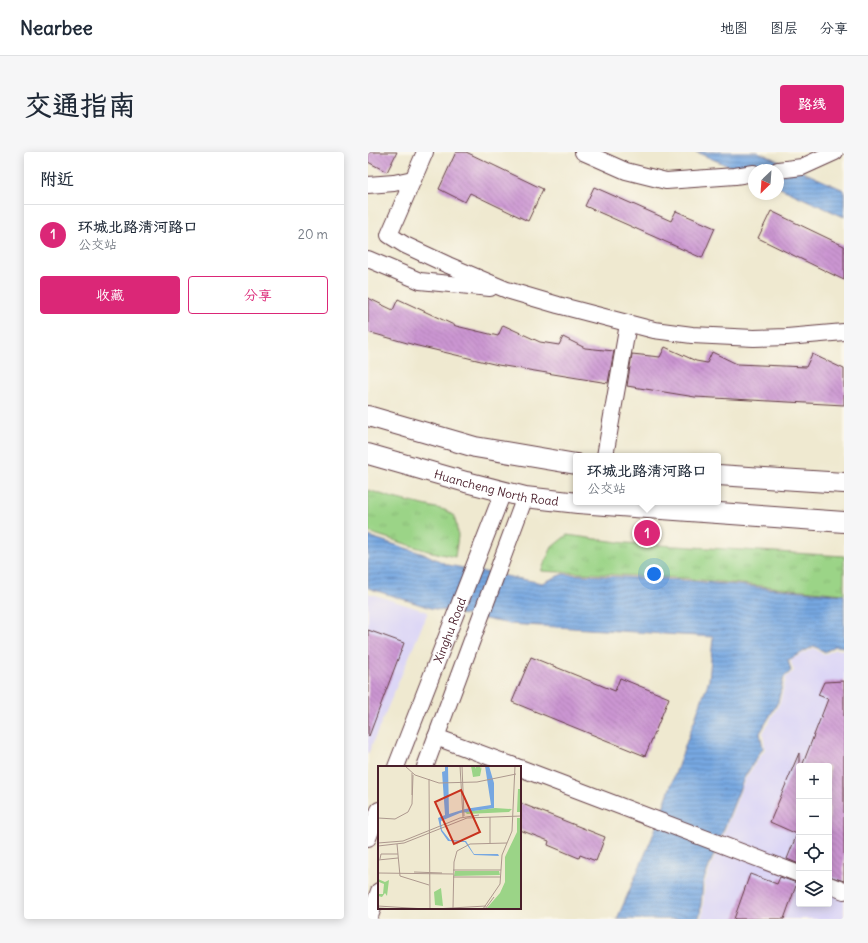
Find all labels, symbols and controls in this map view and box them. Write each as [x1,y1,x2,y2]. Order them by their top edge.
text: Nearbee [20,16,93,40]
text: 地图 [720,19,748,37]
text: 图层 [770,19,798,37]
text: 分享 [820,19,848,37]
button: 路线 [780,85,844,123]
text: 交通指南 [24,87,136,123]
north arrow [748,164,784,200]
text: 附近 [40,168,74,190]
text: 环城北路清河路口 [78,217,198,236]
text: 1 [50,226,56,243]
text: 20 m [298,226,328,243]
text: 公交站 [78,236,117,253]
button: 收藏 [40,276,180,314]
button: 分享 [188,276,328,314]
popup [573,453,721,505]
text: 环城北路清河路口 [587,461,707,480]
street label: Huancheng North Road [433,466,559,508]
text: 公交站 [587,480,626,497]
pin: 1 [634,518,660,548]
your location [644,564,664,584]
street label: Xinghu Road [430,595,469,665]
map controls [796,763,832,907]
button: + [796,763,832,799]
inset map [378,766,521,909]
button: − [796,799,832,835]
button: locate [796,835,832,871]
button: layers [796,871,832,907]

